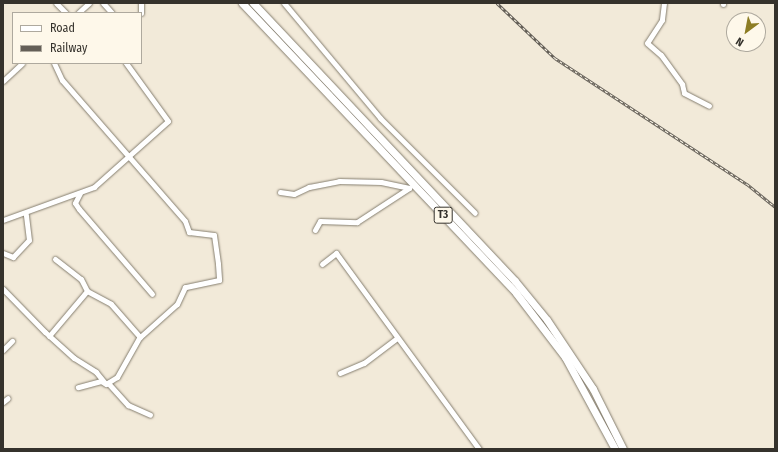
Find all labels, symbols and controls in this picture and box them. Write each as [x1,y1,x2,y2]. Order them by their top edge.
legend [12,12,142,64]
north arrow [726,12,766,52]
text: Road [50,21,75,35]
text: N [734,34,746,49]
text: Railway [50,41,87,55]
road number: T3 [433,206,453,224]

